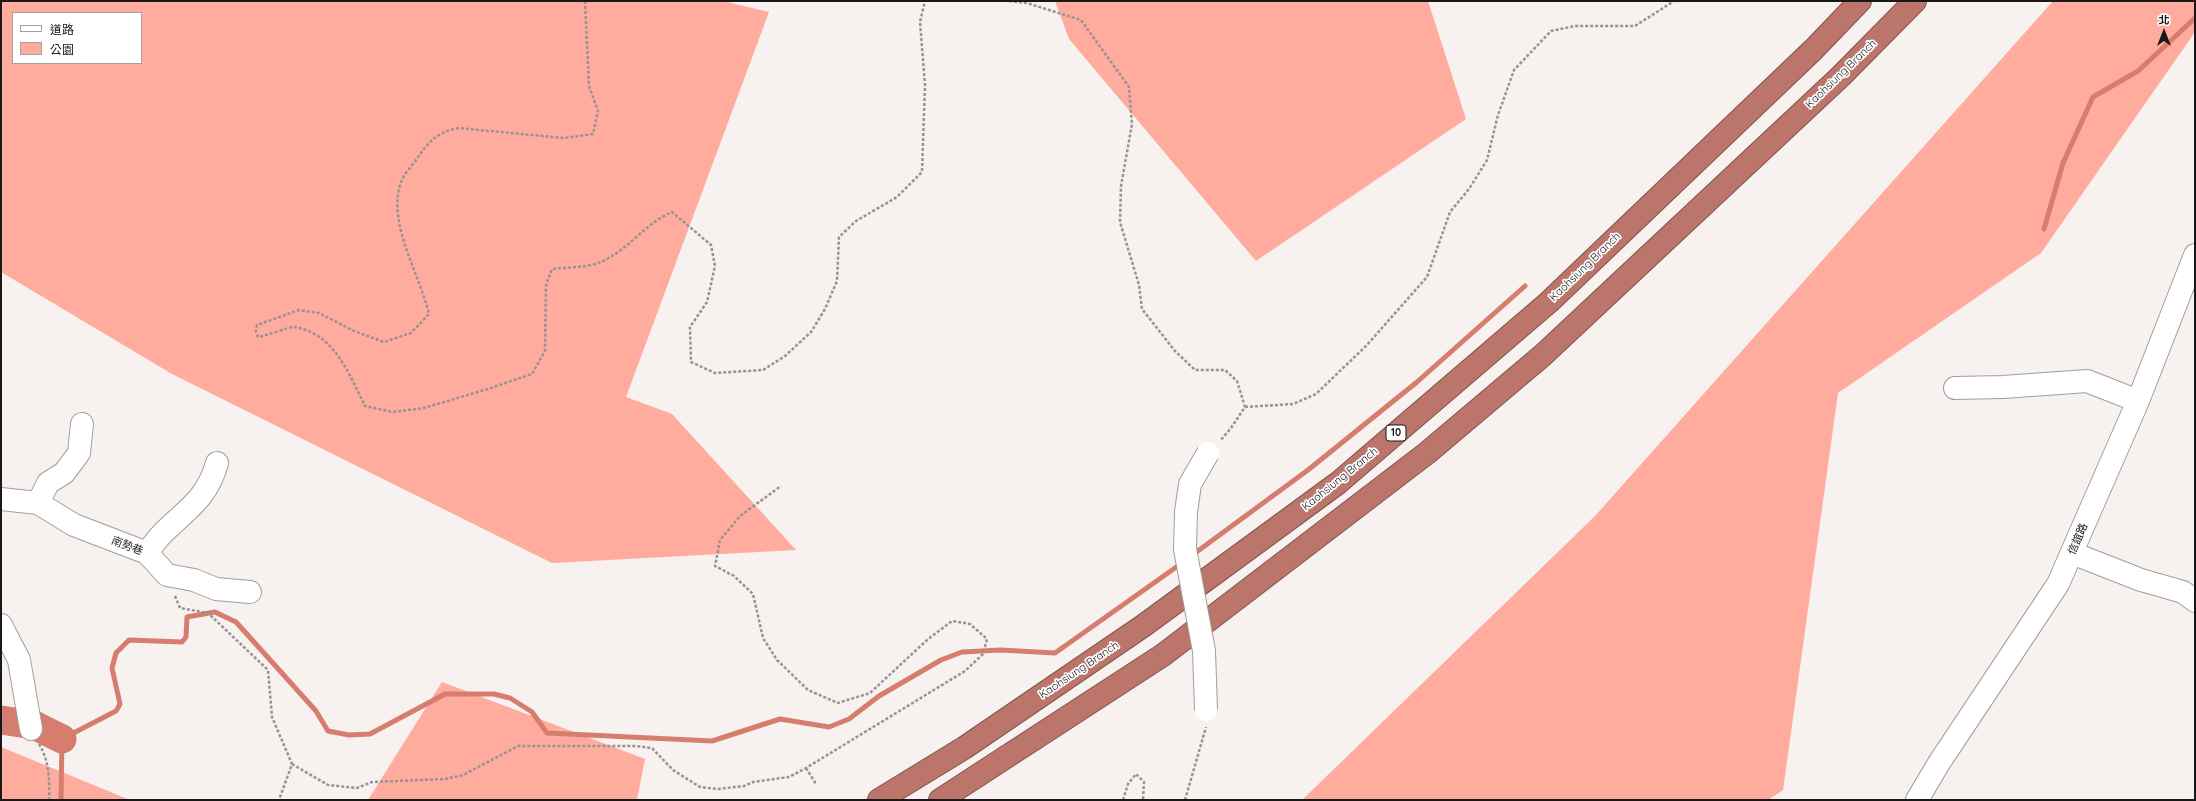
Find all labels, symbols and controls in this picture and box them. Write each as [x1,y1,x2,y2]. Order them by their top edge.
legend [12,12,142,64]
north arrow [2144,12,2184,52]
text: 北 [2159,13,2170,27]
text: 道路 [50,22,74,37]
street label: Kaohsiung Branch [1803,37,1879,111]
text: 公園 [50,42,74,57]
street label: Kaohsiung Branch [1547,230,1623,304]
road number: 10 [1386,425,1406,441]
street label: Kaohsiung Branch [1300,445,1380,513]
street label: 信誼路 [2065,521,2091,557]
street label: 南勢巷 [109,534,145,558]
street label: Kaohsiung Branch [1037,638,1121,702]

